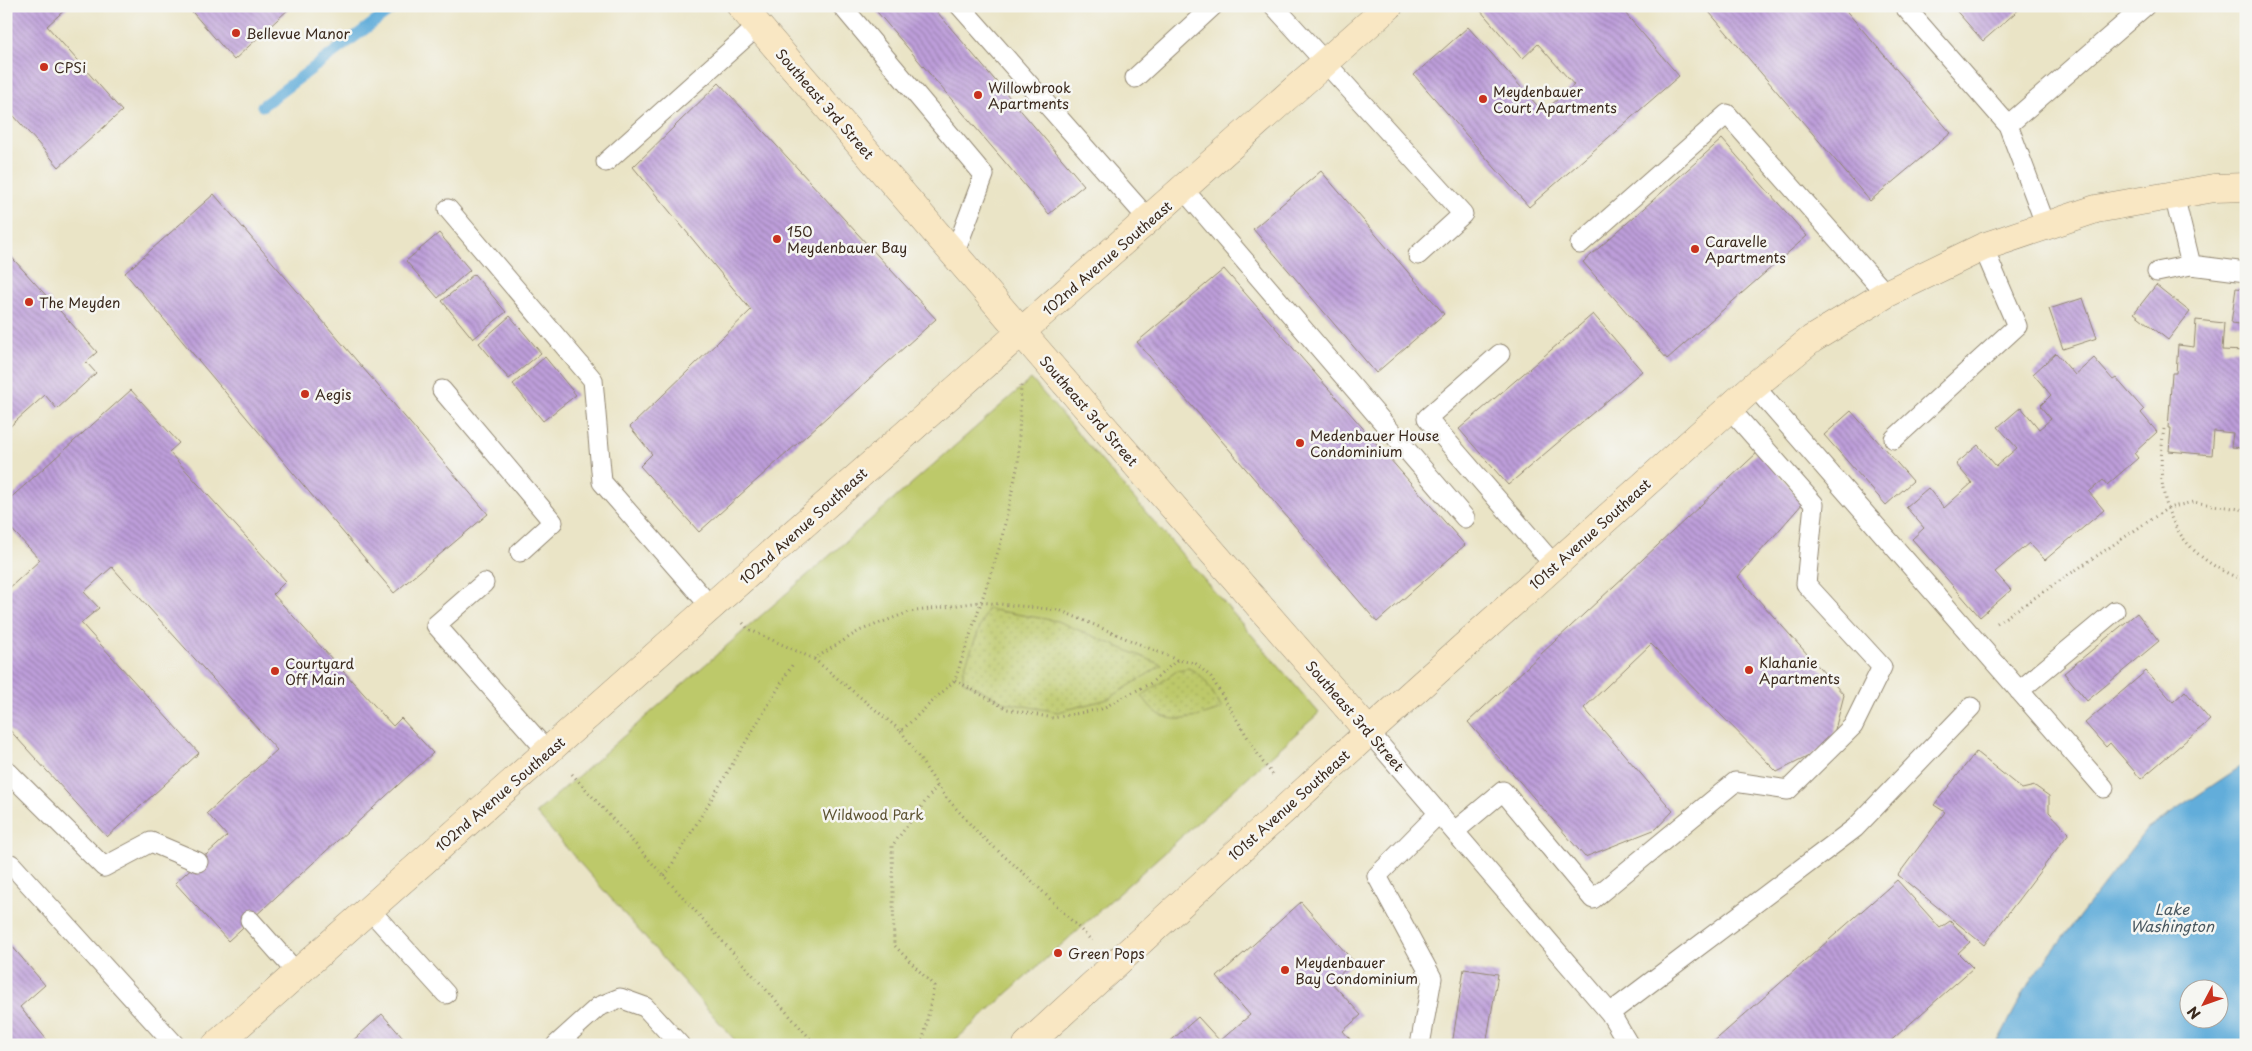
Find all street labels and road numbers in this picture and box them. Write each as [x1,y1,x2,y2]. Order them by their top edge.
street label: Southeast 3rd Street [771,44,879,164]
street label: 102nd Avenue Southeast [1038,195,1177,320]
street label: Southeast 3rd Street [1035,351,1143,471]
street label: 102nd Avenue Southeast [734,462,872,589]
street label: 101st Avenue Southeast [1525,473,1656,594]
street label: Southeast 3rd Street [1301,656,1409,776]
street label: 102nd Avenue Southeast [431,731,570,856]
street label: 101st Avenue Southeast [1224,744,1355,865]

